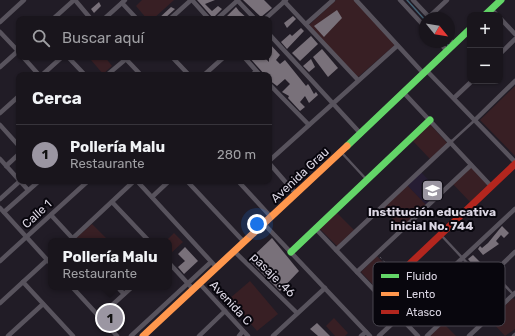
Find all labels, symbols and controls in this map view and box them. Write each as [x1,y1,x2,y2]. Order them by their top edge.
north arrow [419,12,455,48]
map controls [467,12,503,84]
button: + [467,12,503,48]
search box [16,16,272,60]
icon: search [30,27,52,49]
text: Buscar aquí [62,29,144,47]
button: − [467,48,503,84]
text: Cerca [32,88,82,108]
text: Pollería Malu [70,138,165,156]
street label: Avenida Grau [268,145,332,205]
text: 1 [42,147,48,162]
text: 280 m [217,147,256,162]
text: Restaurante [70,156,145,171]
school or university icon: Institución educativa inicial No. 744 [419,178,445,204]
street label: Calle 1 [19,197,55,231]
place label: Institución educativa inicial No. 744 [368,205,496,233]
your location [247,214,267,234]
popup [48,238,172,290]
text: Pollería Malu [62,248,158,266]
street label: pasaje .46 [248,250,298,300]
legend [373,262,505,326]
text: Restaurante [62,266,137,281]
text: Fluido [406,270,437,283]
street label: Avenida C [207,278,255,328]
text: Lento [406,288,435,301]
pin: 1 [97,303,123,333]
text: Atasco [406,306,441,319]

